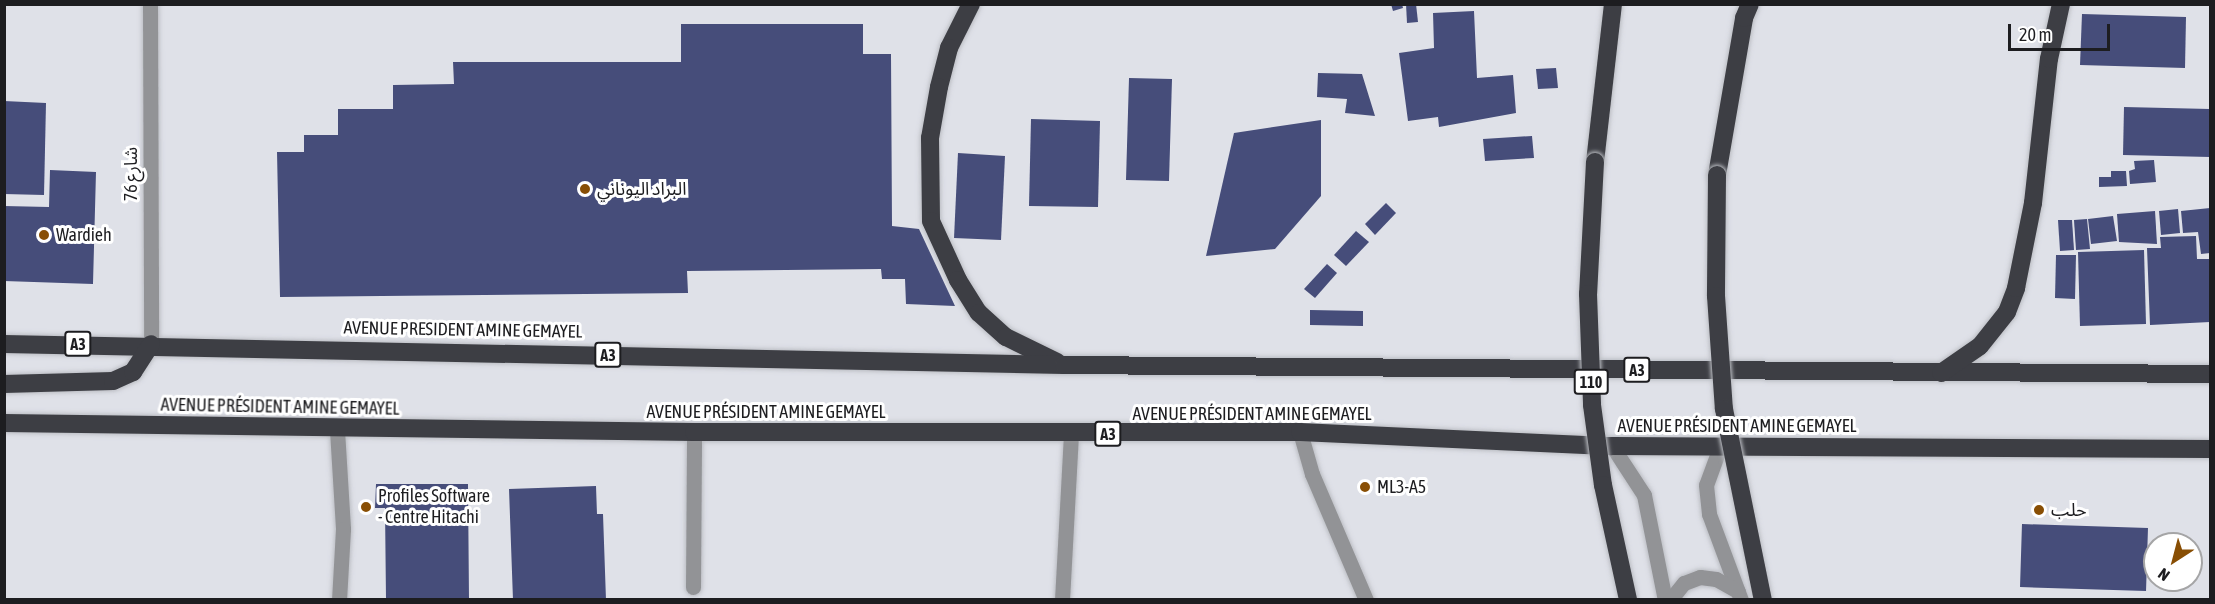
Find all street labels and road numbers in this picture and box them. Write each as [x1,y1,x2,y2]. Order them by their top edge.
street label: شارع 76 [120,147,142,201]
street label: AVENUE PRESIDENT AMINE GEMAYEL [343,317,583,343]
road number: A3 [63,331,93,357]
road number: A3 [593,342,623,368]
road number: A3 [1622,357,1652,383]
road number: 110 [1573,369,1609,395]
street label: AVENUE PRÉSIDENT AMINE GEMAYEL [160,394,400,420]
street label: AVENUE PRÉSIDENT AMINE GEMAYEL [647,401,885,423]
street label: AVENUE PRÉSIDENT AMINE GEMAYEL [1133,403,1371,425]
street label: AVENUE PRÉSIDENT AMINE GEMAYEL [1618,415,1856,437]
road number: A3 [1093,421,1123,447]

